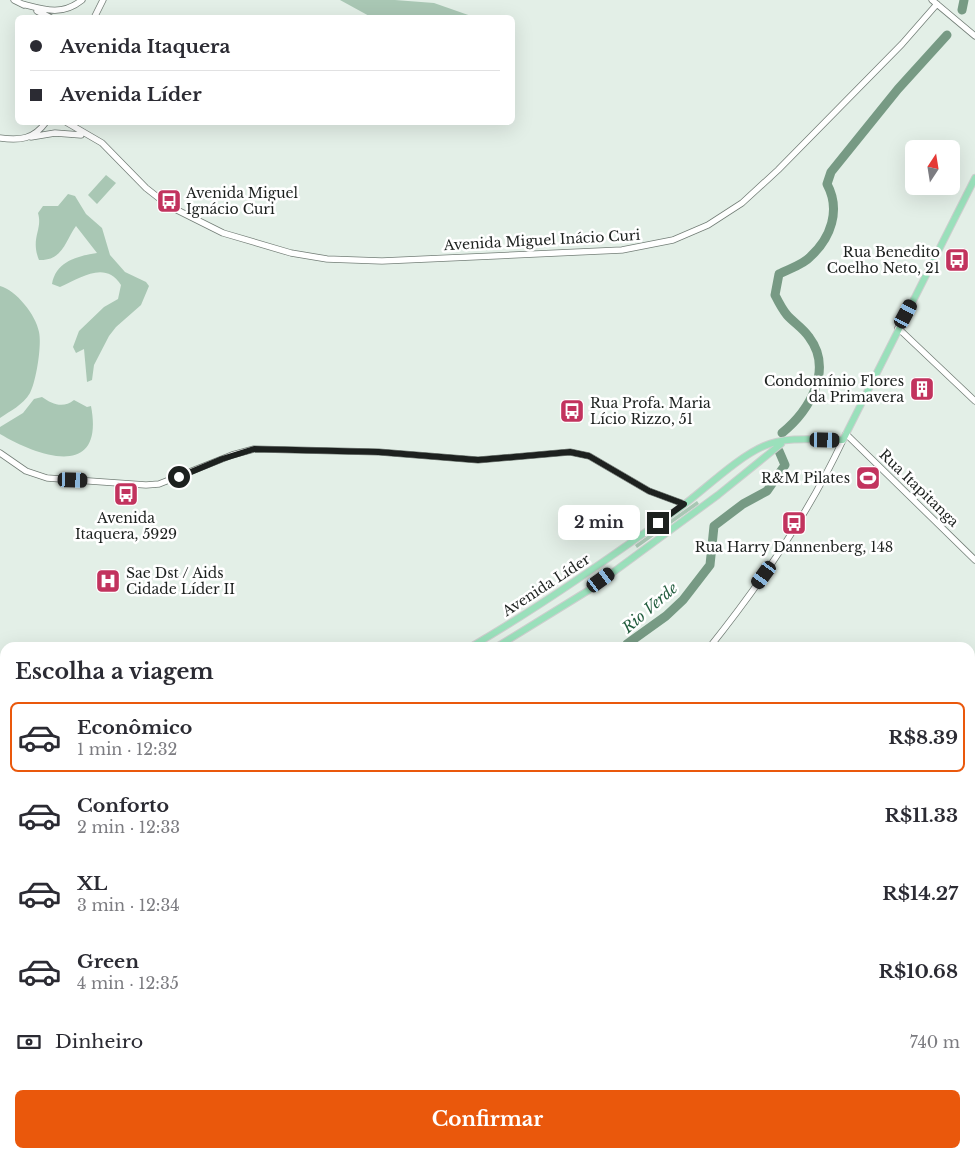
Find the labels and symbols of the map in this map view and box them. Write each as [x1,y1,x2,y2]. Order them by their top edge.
north arrow [905,140,960,195]
place label: Avenida Miguel Ignácio Curi [185,184,299,218]
bus stop icon: Avenida Miguel Ignácio Curi [156,188,182,214]
street label: Avenida Miguel Inácio Curi [442,226,641,254]
place label: Rua Benedito Coelho Neto, 21 [827,243,940,277]
bus stop icon: Rua Benedito Coelho Neto, 21 [944,247,970,273]
car [892,297,919,331]
place label: Condomínio Flores da Primavera [764,372,904,406]
building icon: Condomínio Flores da Primavera [909,376,935,402]
place label: Rua Profa. Maria Lício Rizzo, 51 [590,394,711,428]
bus stop icon: Rua Profa. Maria Lício Rizzo, 51 [559,398,585,424]
car [809,432,840,448]
street label: Rua Itapitanga [875,445,963,531]
sports icon: R&M Pilates [855,465,881,491]
route start [168,466,190,488]
place label: R&M Pilates [761,469,850,487]
car [57,472,88,488]
bus stop icon: Avenida Itaquera, 5929 [113,481,139,507]
callout: 2 min [558,506,640,540]
place label: Avenida Itaquera, 5929 [75,509,177,543]
bus stop icon: Rua Harry Dannenberg, 148 [781,510,807,536]
route end [647,512,669,534]
place label: Rua Harry Dannenberg, 148 [695,538,893,556]
street label: Avenida Líder [498,550,593,621]
car [749,558,778,592]
place label: Sae Dst / Aids Cidade Líder II [126,564,235,598]
car [584,565,617,595]
hospital icon: Sae Dst / Aids Cidade Líder II [95,568,121,594]
water label: Rio Verde [617,578,681,637]

